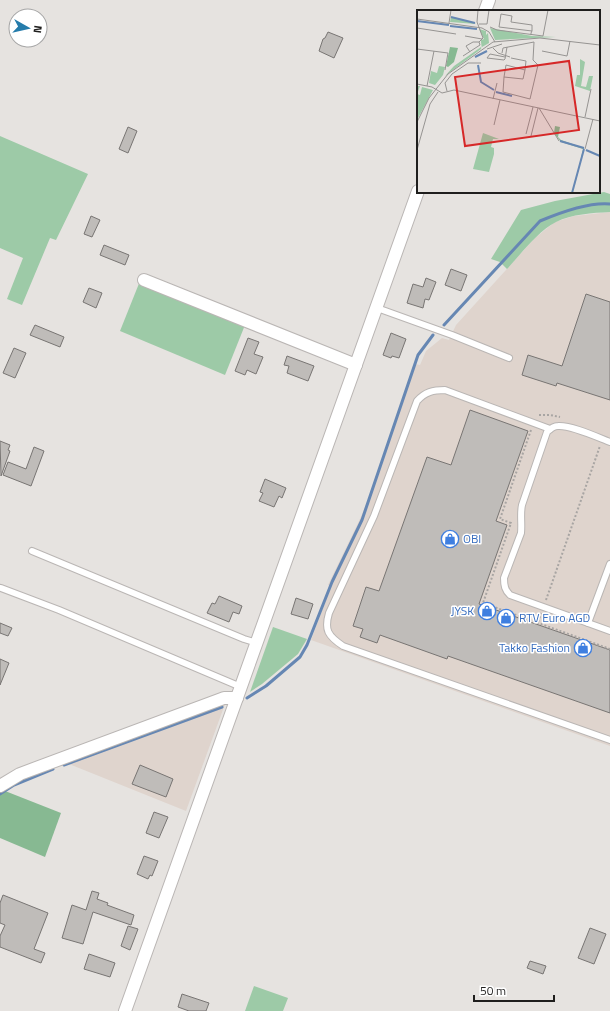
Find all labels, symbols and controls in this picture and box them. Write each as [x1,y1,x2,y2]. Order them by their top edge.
north arrow [8,8,48,48]
inset map [417,10,600,193]
text: N [29,25,46,34]
shop icon: OBI [440,529,460,549]
place label: OBI [463,529,481,548]
place label: JYSK [451,601,474,620]
shop icon: JYSK [477,601,497,621]
shop icon: RTV Euro AGD [496,608,516,628]
place label: RTV Euro AGD [519,608,591,627]
place label: Takko Fashion [499,638,570,657]
shop icon: Takko Fashion [573,638,593,658]
scale bar [474,977,554,1003]
text: 50 m [480,981,506,1000]

